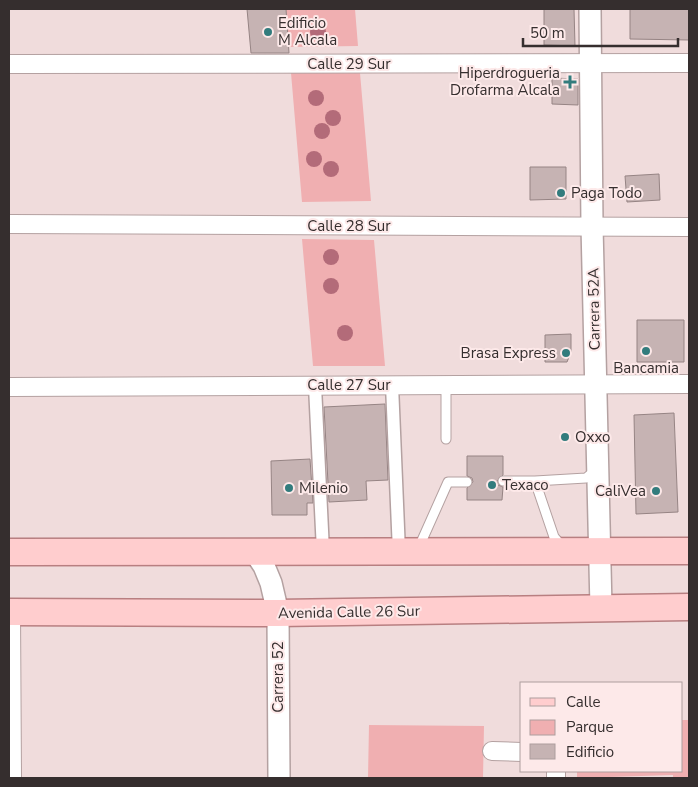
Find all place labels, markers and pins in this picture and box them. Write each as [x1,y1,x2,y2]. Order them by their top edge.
place label: Edificio M Alcala [278,13,337,50]
marker: Edificio M Alcala [262,26,274,38]
place label: Hiperdrogueria Drofarma Alcala [450,63,560,100]
marker: Hiperdrogueria Drofarma Alcala [564,76,576,88]
place label: Paga Todo [571,183,642,203]
marker: Paga Todo [555,187,567,199]
place label: Brasa Express [461,343,556,363]
marker: Bancamia [640,345,652,357]
marker: Brasa Express [560,347,572,359]
place label: Bancamia [613,358,679,378]
place label: Oxxo [575,427,610,447]
marker: Oxxo [559,431,571,443]
place label: Texaco [502,475,549,495]
place label: Milenio [299,478,348,498]
marker: Texaco [486,479,498,491]
place label: CaliVea [595,481,646,501]
marker: Milenio [283,482,295,494]
marker: CaliVea [650,485,662,497]

